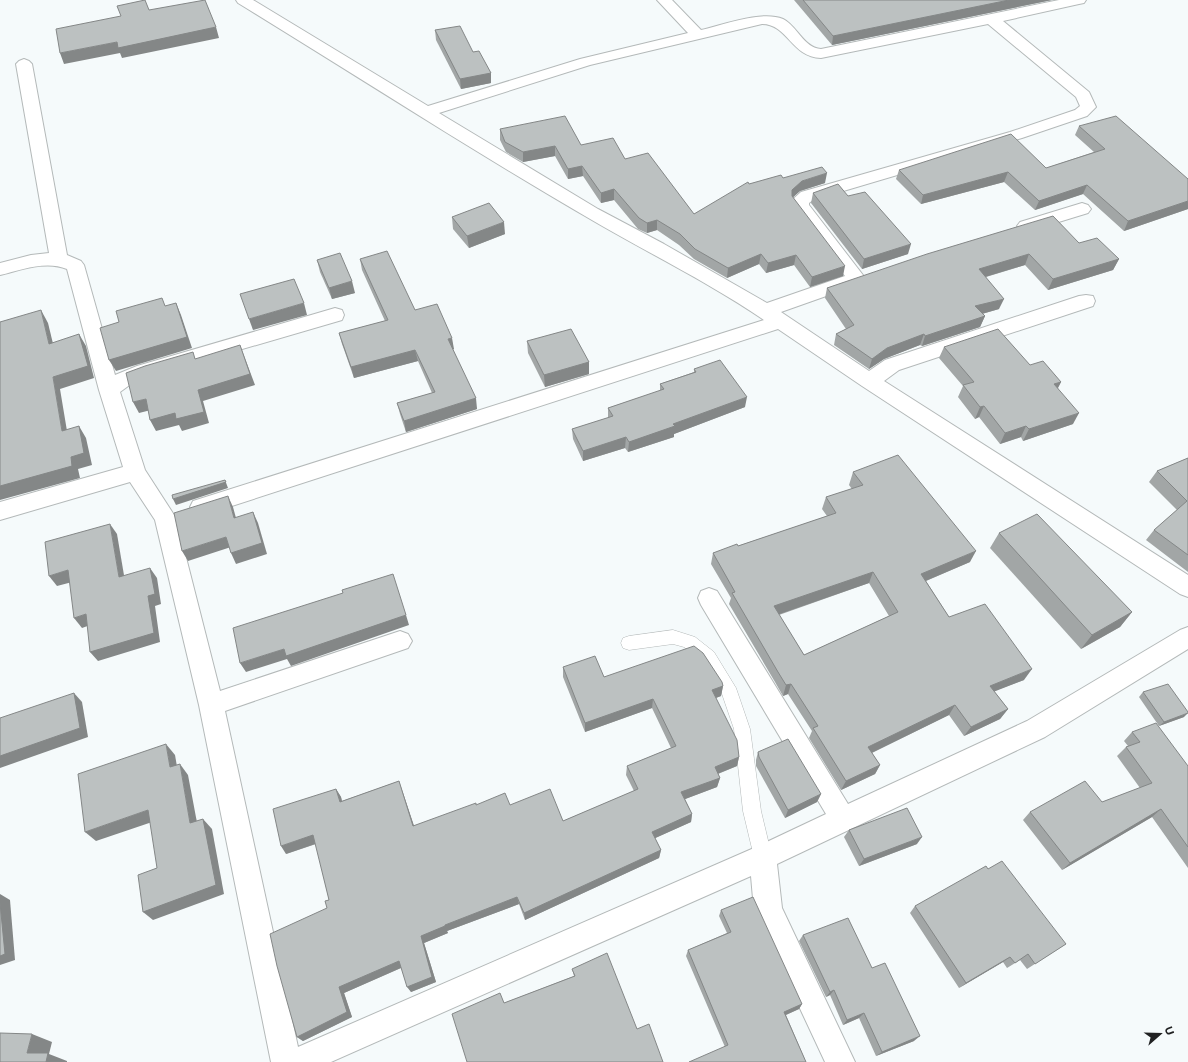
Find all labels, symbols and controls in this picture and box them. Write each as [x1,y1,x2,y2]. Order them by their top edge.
north arrow [1140,1014,1180,1054]
text: U [1161,1024,1177,1037]

